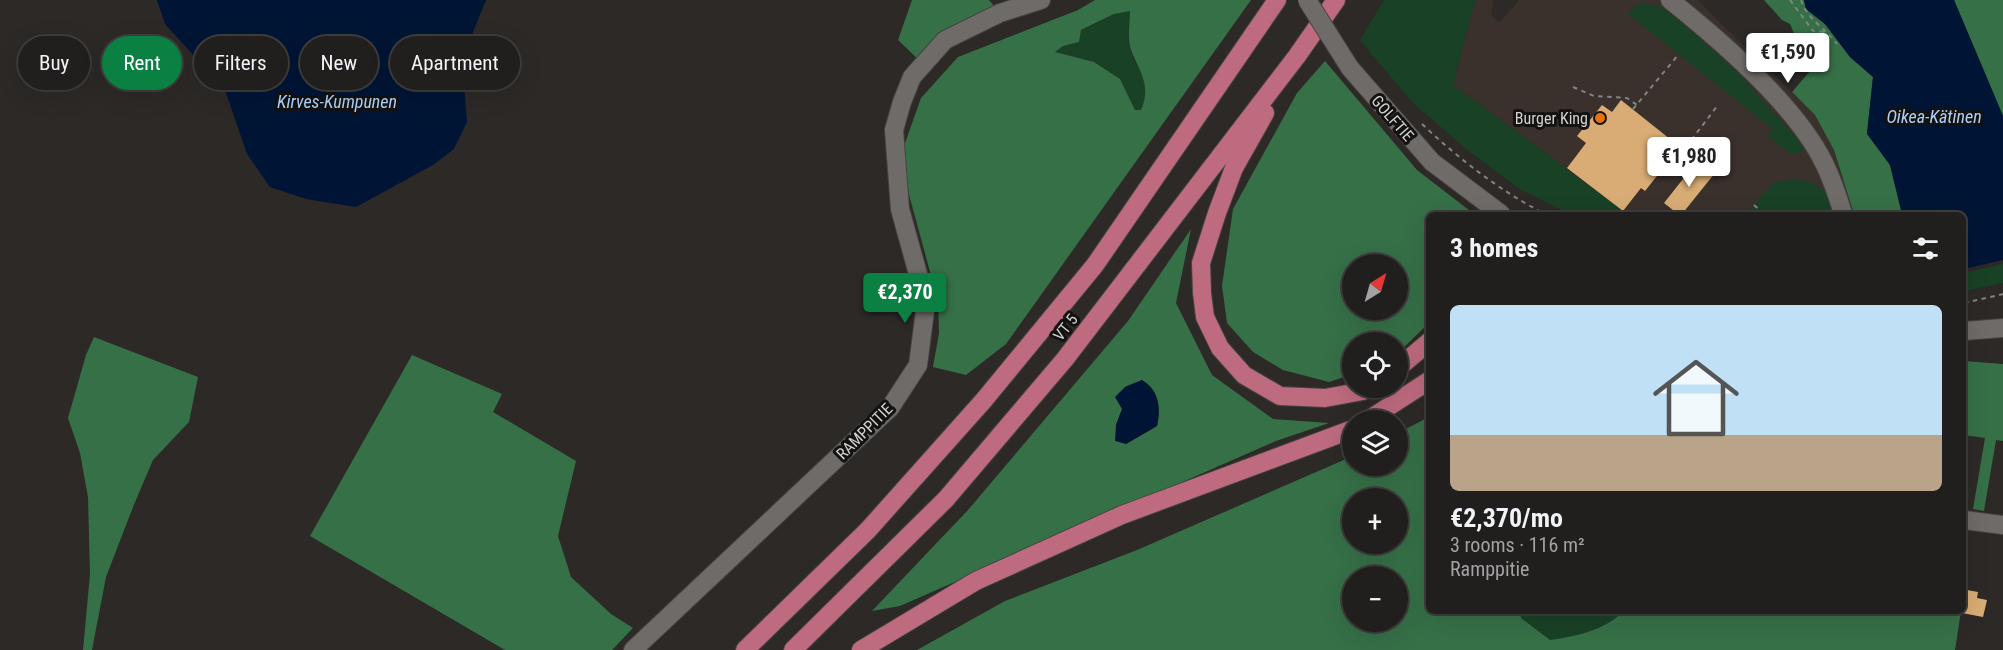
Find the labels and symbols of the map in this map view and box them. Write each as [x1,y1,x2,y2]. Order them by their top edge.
pin: €1,590 [1739,33,1837,84]
water label: Kirves-Kumpunen [277,91,397,112]
street label: GOLFTIE [1367,91,1418,145]
water label: Oikea-Kätinen [1886,106,1982,127]
place label: Burger King [1515,109,1588,128]
marker: Burger King [1593,111,1607,125]
pin: €1,980 [1640,137,1738,188]
north arrow [1342,254,1408,320]
pin: €2,370 [856,273,954,324]
street label: VT 5 [1049,310,1082,344]
street label: RAMPPITIE [832,399,896,463]

